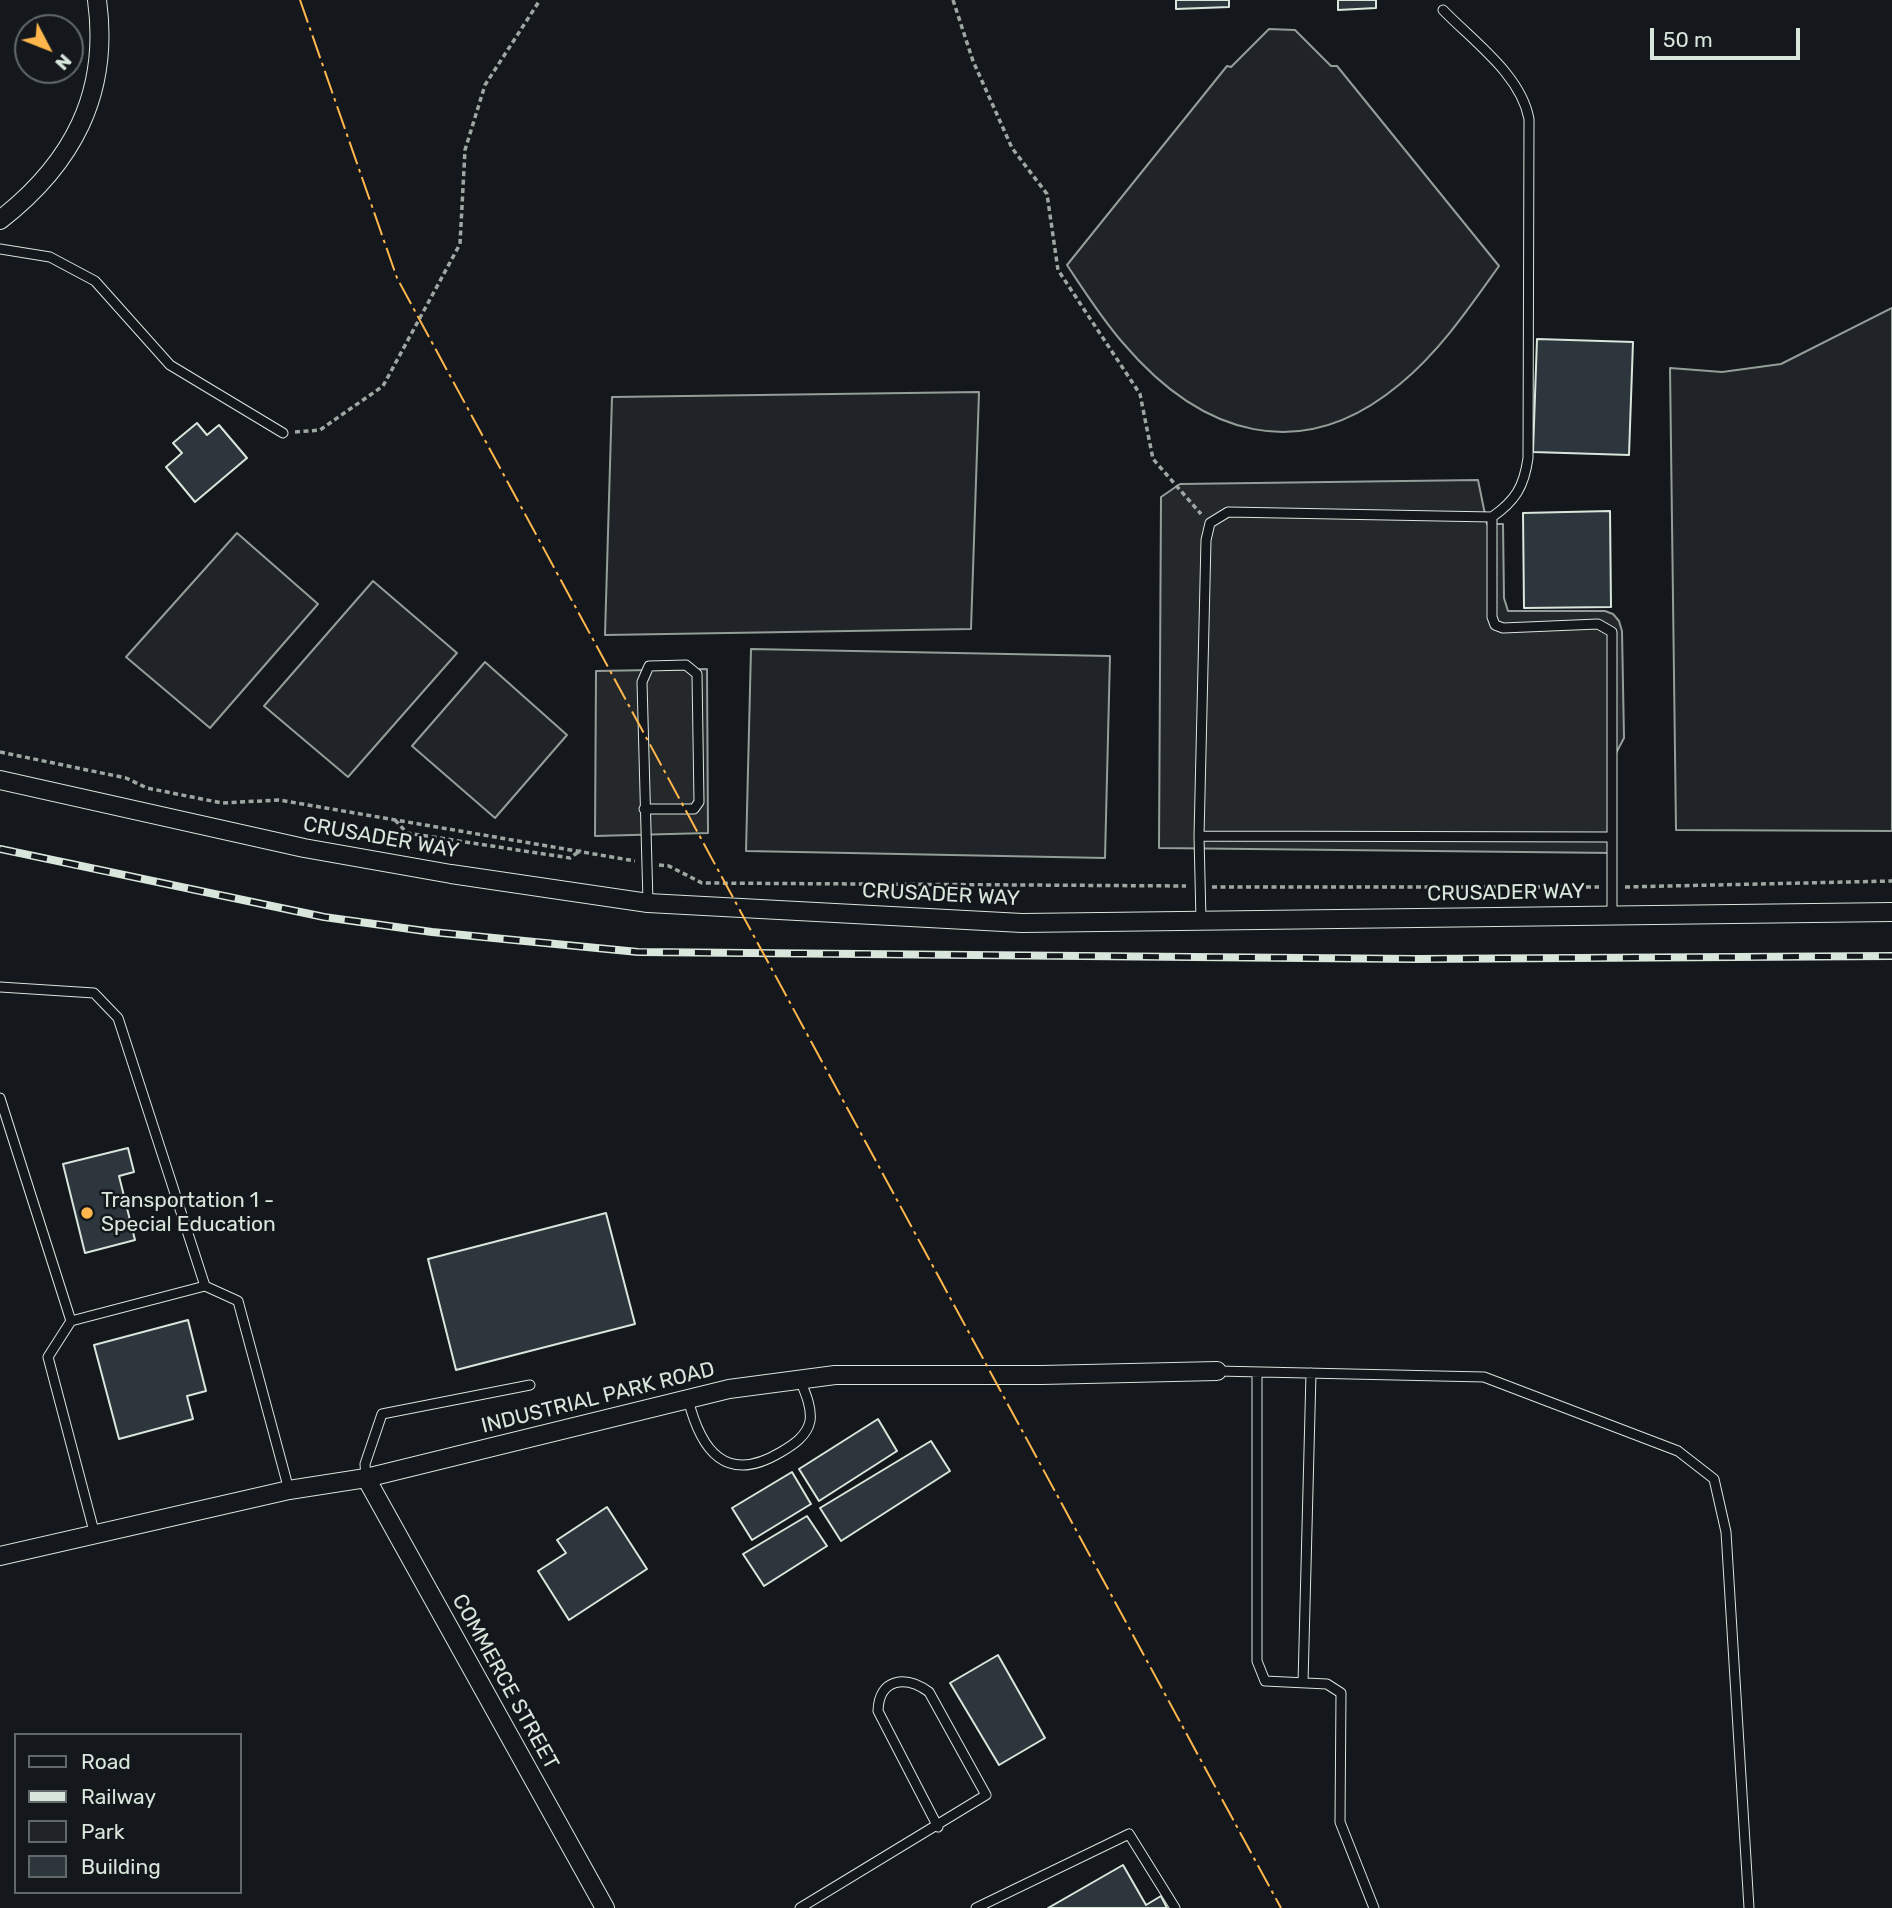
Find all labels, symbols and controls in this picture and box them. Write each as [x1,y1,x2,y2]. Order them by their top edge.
north arrow [14,14,84,84]
scale bar [1654,14,1804,58]
text: 50 m [1663,27,1713,52]
text: N [50,49,77,75]
street label: CRUSADER WAY [301,812,461,864]
street label: CRUSADER WAY [862,878,1020,912]
street label: CRUSADER WAY [1427,879,1585,907]
place label: Transportation 1 - Special Education [101,1188,276,1238]
marker: Transportation 1 - Special Education [79,1205,95,1221]
street label: INDUSTRIAL PARK ROAD [479,1357,717,1439]
street label: COMMERCE STREET [446,1590,564,1774]
legend [14,1733,242,1894]
text: Road [81,1749,131,1774]
text: Railway [81,1784,156,1809]
text: Park [81,1819,125,1844]
text: Building [81,1854,161,1879]

